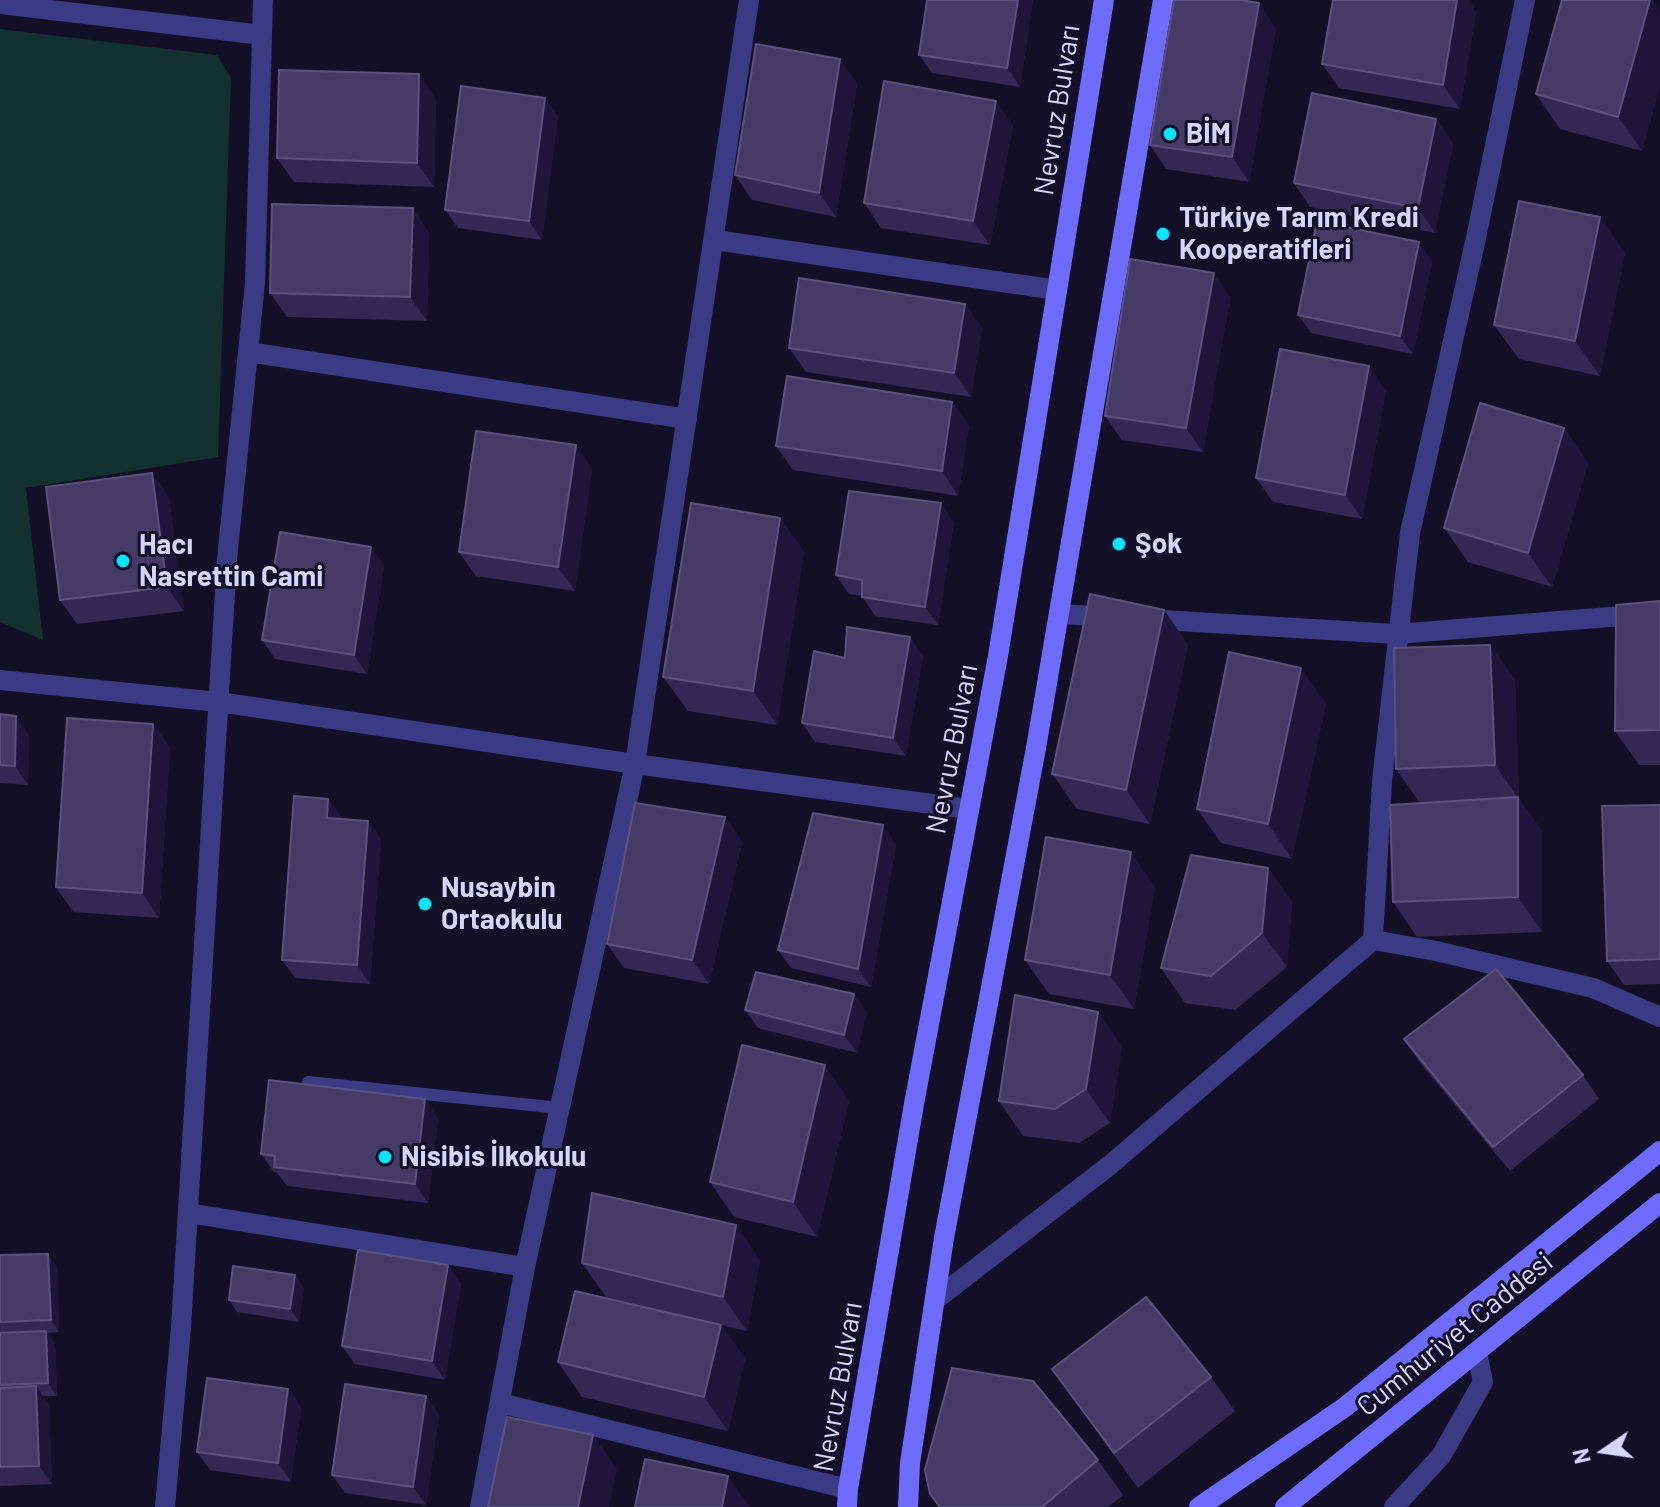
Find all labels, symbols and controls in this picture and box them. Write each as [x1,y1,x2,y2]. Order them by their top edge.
street label: Nevruz Bulvarı [1027,22,1087,198]
place label: BİM [1186,117,1231,151]
marker: BİM [1161,125,1179,143]
place label: Türkiye Tarım Kredi Kooperatifleri [1179,201,1419,267]
marker: Türkiye Tarım Kredi Kooperatifleri [1154,225,1172,243]
place label: Şok [1135,527,1182,561]
place label: Hacı Nasrettin Cami [139,528,323,594]
marker: Şok [1110,535,1128,553]
marker: Hacı Nasrettin Cami [114,552,132,570]
street label: Nevruz Bulvarı [919,661,985,837]
place label: Nusaybin Ortaokulu [441,871,563,937]
marker: Nusaybin Ortaokulu [416,895,434,913]
place label: Nisibis İlkokulu [401,1140,586,1174]
marker: Nisibis İlkokulu [376,1148,394,1166]
street label: Cumhuriyet Caddesi [1350,1245,1560,1423]
street label: Nevruz Bulvarı [807,1299,869,1475]
north arrow [1564,1411,1644,1491]
text: N [1566,1446,1595,1466]

